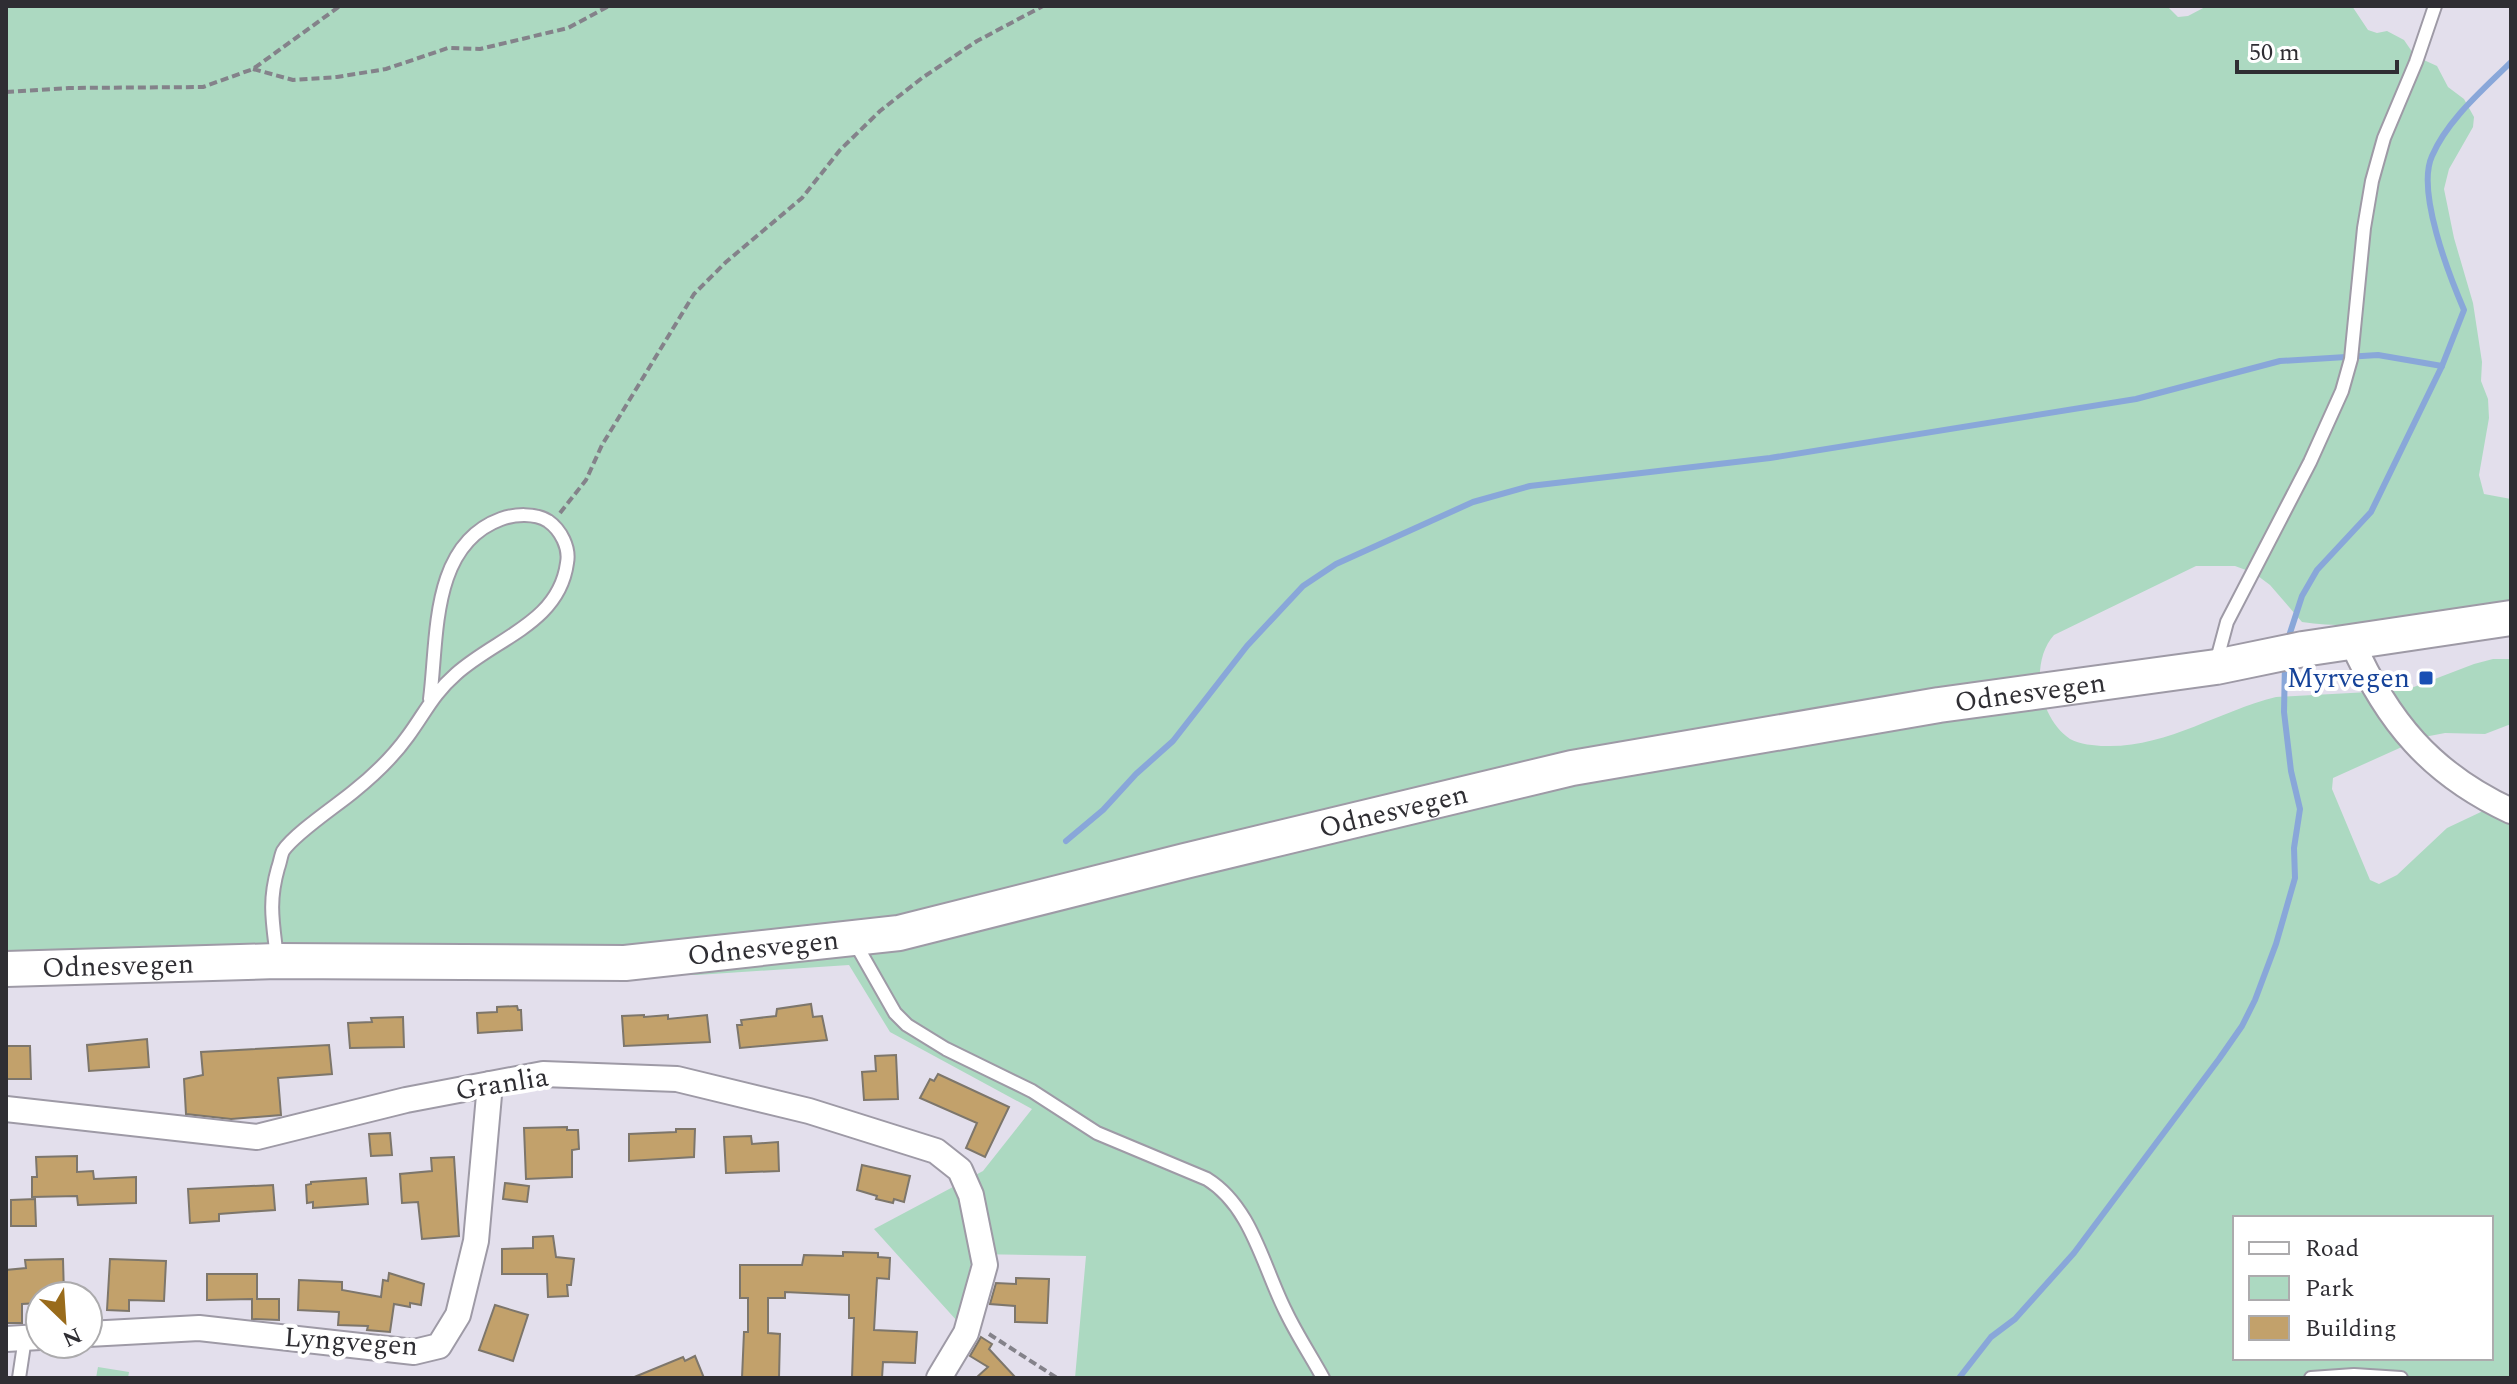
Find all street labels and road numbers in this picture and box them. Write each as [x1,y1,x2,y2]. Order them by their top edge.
street label: Odnesvegen [1952,661,2108,724]
street label: Odnesvegen [1314,772,1472,850]
street label: Odnesvegen [685,918,841,978]
street label: Odnesvegen [41,942,195,989]
street label: Granlia [452,1055,552,1113]
street label: Lyngvegen [283,1316,419,1368]

